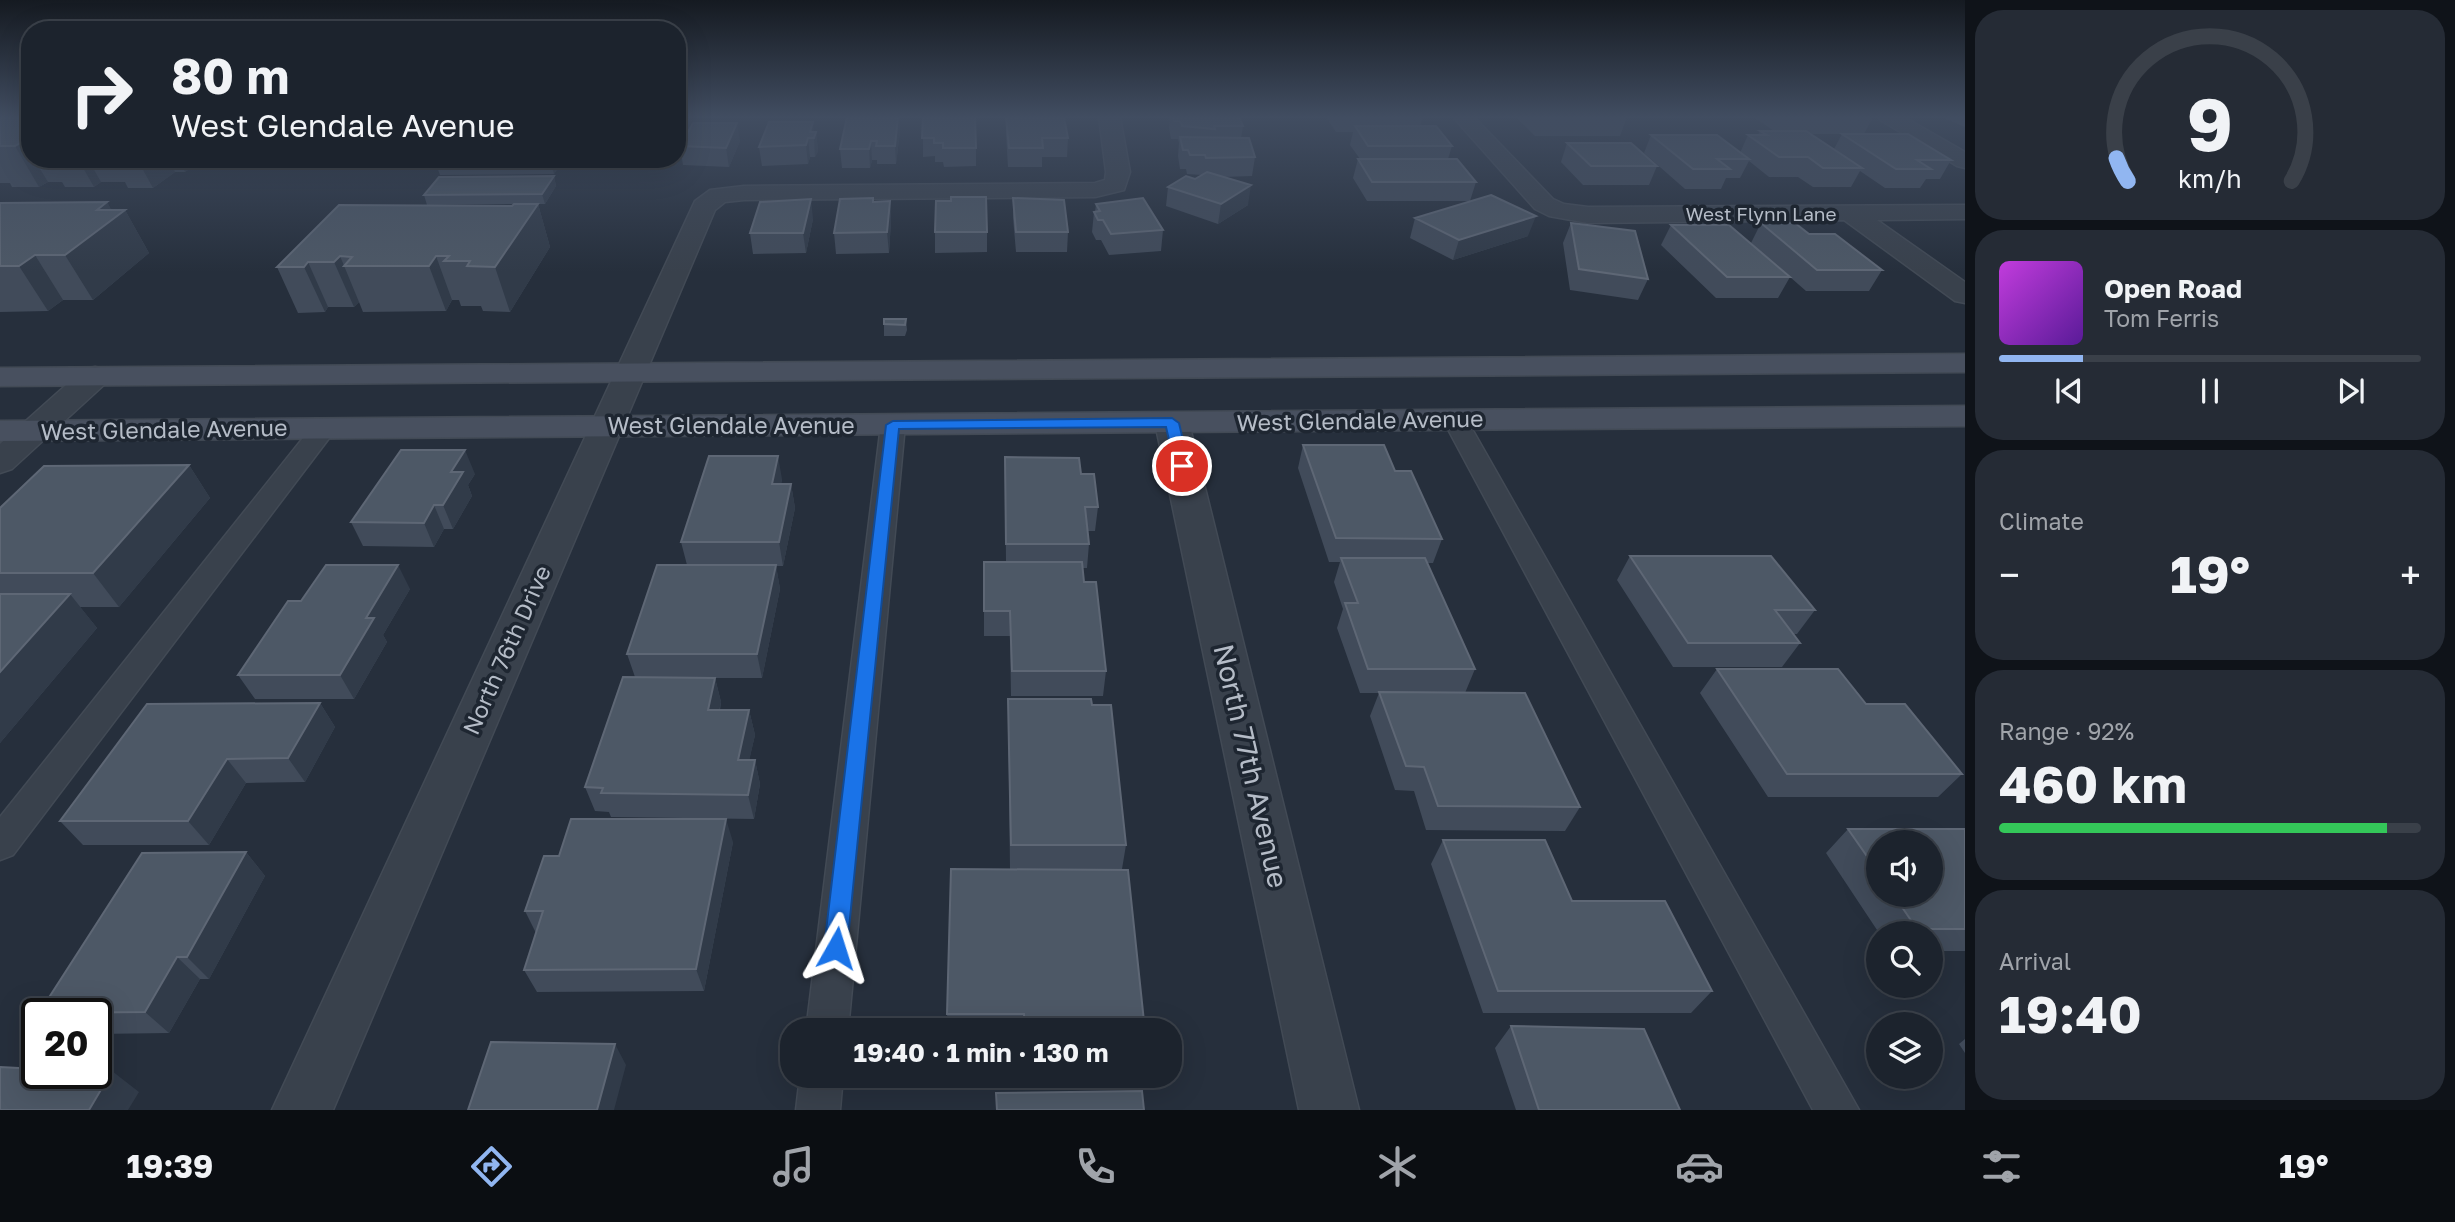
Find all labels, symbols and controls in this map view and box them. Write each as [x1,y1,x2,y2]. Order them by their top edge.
text: 80 m [171,46,289,105]
icon: right [56,49,147,140]
text: 9 [2187,80,2233,167]
text: West Glendale Avenue [171,106,515,144]
text: km/h [2178,163,2242,194]
street label: West Flynn Lane [1685,202,1837,225]
text: Open Road [2104,273,2242,304]
text: Tom Ferris [2104,304,2219,332]
icon: previous [2050,372,2088,410]
icon: pause [2191,372,2229,410]
icon: next [2332,372,2370,410]
street label: West Glendale Avenue [1236,404,1484,436]
street label: West Glendale Avenue [607,411,855,439]
street label: West Glendale Avenue [40,413,288,445]
pin [1152,436,1212,496]
icon: arrive [1163,447,1201,485]
text: Climate [1999,507,2084,535]
text: 19° [2170,542,2250,604]
text: − [1999,552,2020,597]
text: + [2400,552,2421,597]
street label: North 76th Drive [456,561,556,738]
street label: North 77th Avenue [1207,641,1296,891]
text: Range · 92% [1999,717,2134,745]
text: 460 km [1999,752,2187,814]
map controls [1866,830,1943,1089]
button: sound [1866,830,1943,907]
position arrow [799,911,873,985]
button: search [1866,921,1943,998]
text: Arrival [1999,947,2071,975]
text: 19:40 [1999,982,2142,1044]
speed limit sign: 20 [21,998,112,1089]
button: layers [1866,1012,1943,1089]
text: 19:40 · 1 min · 130 m [854,1037,1108,1068]
icon: directions [467,1142,516,1191]
icon: music [769,1142,818,1191]
icon: phone [1071,1142,1120,1191]
icon: climate [1373,1142,1422,1191]
icon: car [1675,1142,1724,1191]
icon: filters [1977,1142,2026,1191]
text: 19:39 [127,1147,213,1185]
text: 19° [2279,1147,2328,1185]

